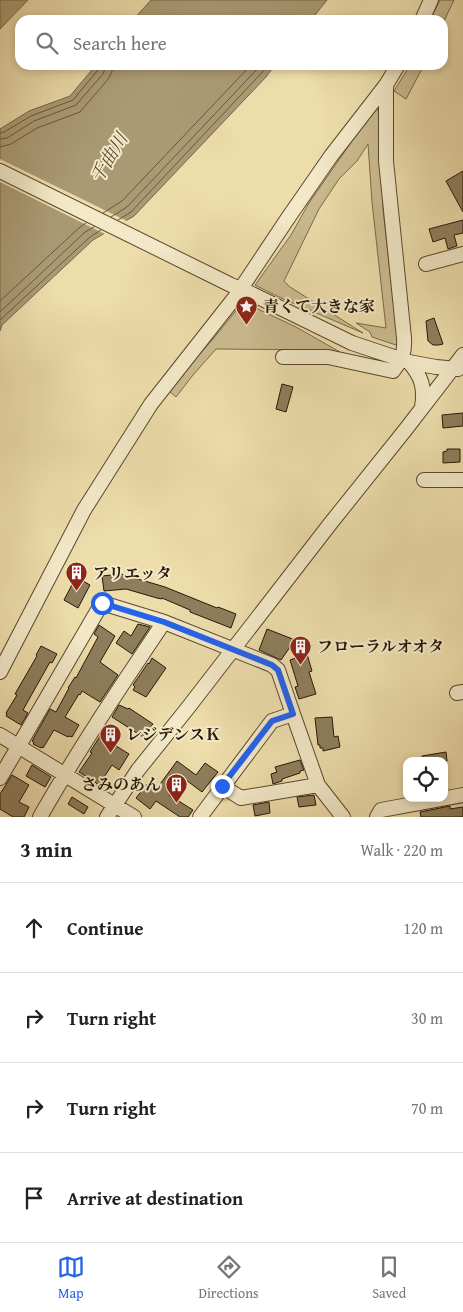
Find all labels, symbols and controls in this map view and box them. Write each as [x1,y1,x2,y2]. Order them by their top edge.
search box [15,15,448,70]
icon: search [33,29,61,57]
text: Search here [73,29,167,57]
water label: 千曲川 [83,126,135,188]
place icon: 青くて大きな家 [235,294,259,325]
place label: 青くて大きな家 [263,294,375,318]
building icon: アリエッタ [65,561,89,592]
place label: アリエッタ [93,561,172,585]
route start [91,592,114,615]
building icon: フローラルオオタ [289,634,313,665]
place label: フローラルオオタ [317,634,444,658]
building icon: レジデンスＫ [98,722,122,753]
place label: レジデンスＫ [126,722,221,746]
map controls [403,757,448,802]
button: locate [403,757,448,802]
place label: さみのあん [81,772,161,796]
building icon: さみのあん [165,772,189,803]
route end [211,775,234,798]
text: 3 min [20,834,72,865]
text: Walk · 220 m [360,838,443,862]
icon: ahead [20,914,48,942]
text: Continue [67,914,144,942]
text: 120 m [403,916,443,940]
icon: right [20,1004,48,1032]
text: Turn right [67,1004,156,1032]
text: 30 m [411,1006,443,1030]
icon: right [20,1094,48,1122]
text: Turn right [67,1094,156,1122]
text: 70 m [411,1096,443,1120]
icon: arrive [20,1184,48,1212]
text: Arrive at destination [67,1184,243,1212]
tab: Map [57,1253,85,1303]
tab: Directions [198,1253,259,1303]
tab: Saved [372,1253,406,1303]

